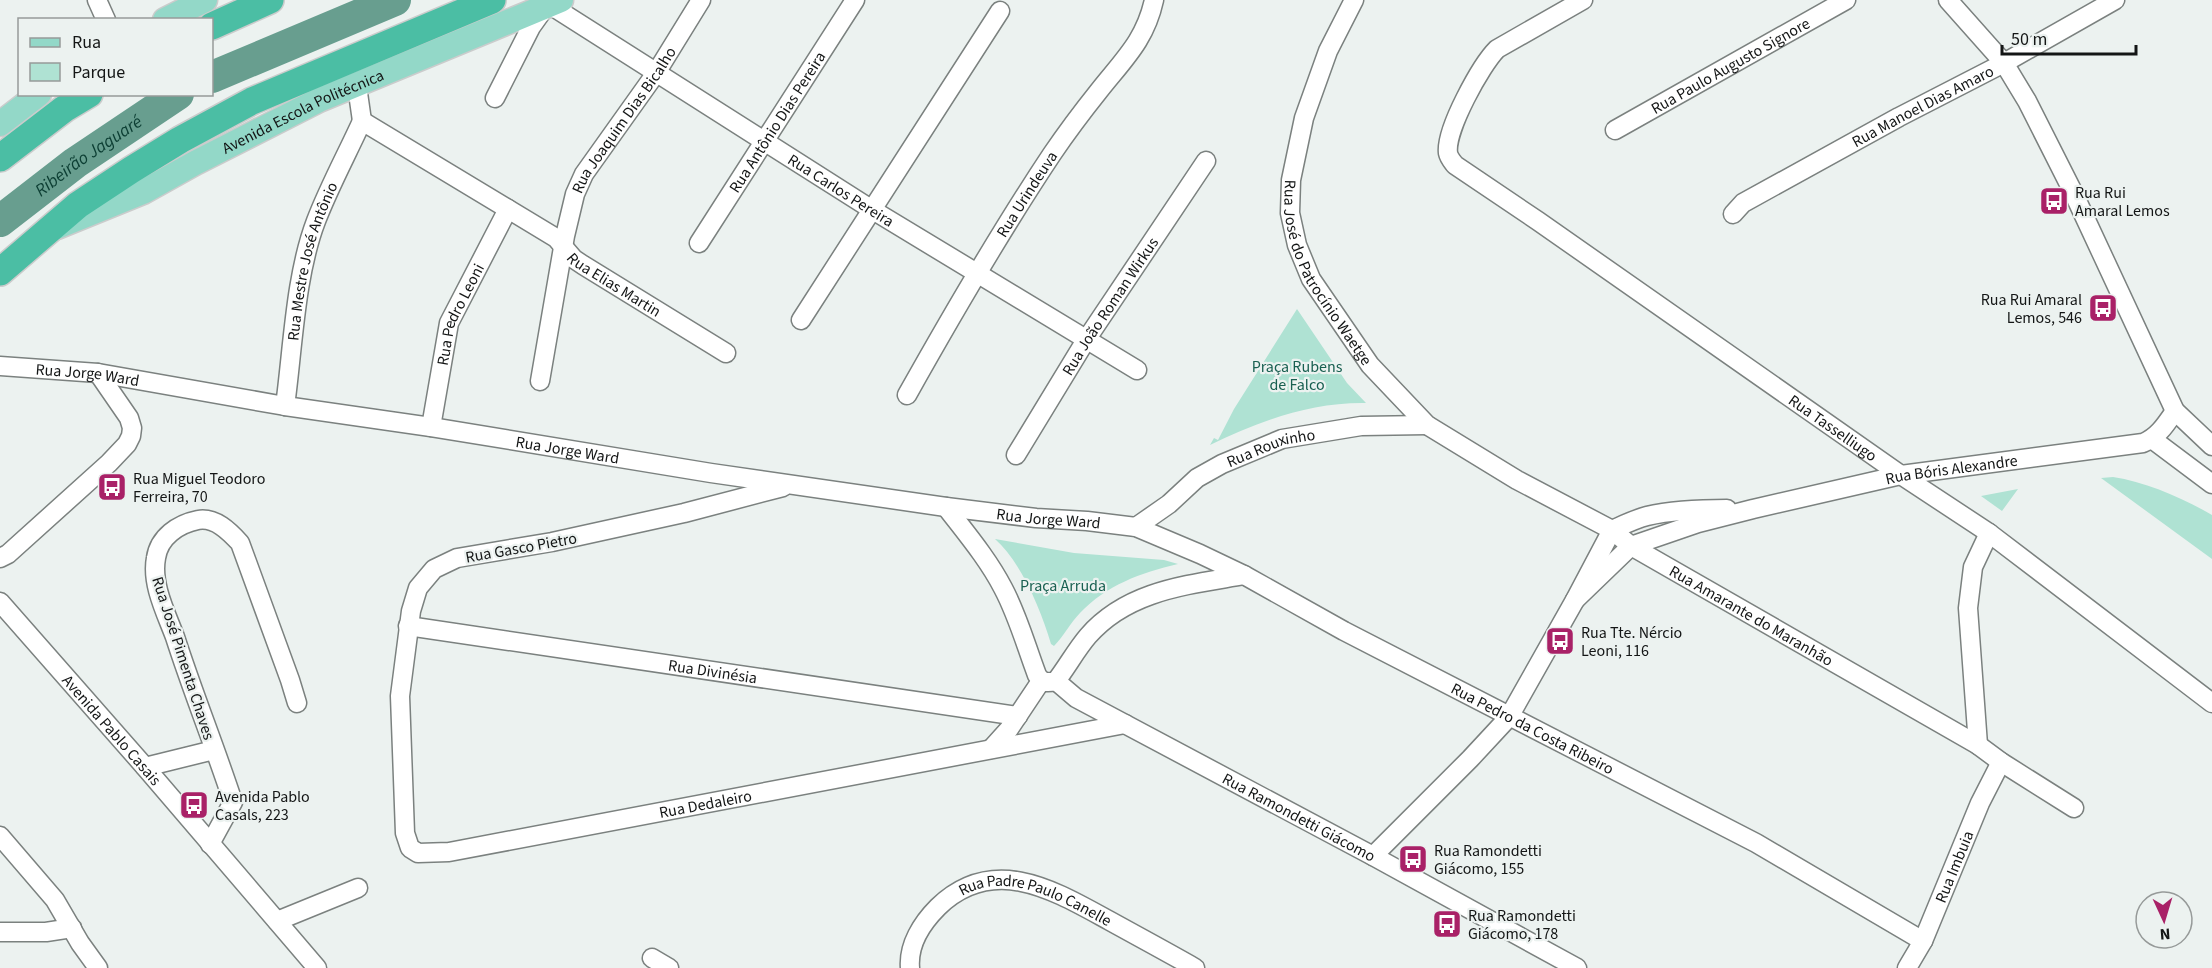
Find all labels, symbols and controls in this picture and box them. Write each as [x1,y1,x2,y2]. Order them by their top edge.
street label: Rua Paulo Augusto Signore [1647,13,1814,120]
legend [18,18,213,96]
scale bar [2002,18,2136,56]
text: 50 m [2011,27,2047,52]
text: Rua [72,30,101,55]
street label: Rua Joaquim Dias Bicalho [567,43,682,197]
street label: Rua Antônio Dias Pereira [724,47,831,197]
text: Parque [72,60,125,85]
street label: Rua Manoel Dias Amaro [1848,60,1998,153]
street label: Avenida Escola Politécnica [218,64,387,160]
water label: Ribeirão Jaguaré [30,109,148,203]
street label: Rua Urindeuva [991,147,1063,242]
street label: Rua Carlos Pereira [783,149,898,232]
street label: Rua Mestre José Antônio [282,178,343,342]
street label: Rua José do Patrocínio Waetge [1278,179,1377,370]
place label: Rua Rui Amaral Lemos [2075,182,2170,222]
bus stop icon: Rua Rui Amaral Lemos [2038,185,2070,217]
street label: Rua João Roman Wirkus [1057,233,1164,380]
street label: Rua Elias Martin [561,248,665,323]
street label: Rua Pedro Leoni [432,260,490,367]
place label: Rua Rui Amaral Lemos, 546 [1981,289,2082,329]
bus stop icon: Rua Rui Amaral Lemos, 546 [2087,292,2119,324]
park label: Praça Rubens de Falco [1252,356,1343,396]
street label: Rua Jorge Ward [35,359,141,392]
street label: Rua Tasselliugo [1784,390,1881,467]
street label: Rua Rouxinho [1223,424,1317,473]
street label: Rua Jorge Ward [514,431,621,470]
street label: Rua Bóris Alexandre [1883,450,2019,490]
place label: Rua Miguel Teodoro Ferreira, 70 [133,468,265,508]
bus stop icon: Rua Miguel Teodoro Ferreira, 70 [96,471,128,503]
street label: Rua Jorge Ward [995,503,1102,535]
street label: Rua Gasco Pietro [464,527,579,569]
street label: Rua Amarante do Maranhão [1665,560,1837,672]
street label: Rua José Pimenta Chaves [146,574,220,743]
park label: Praça Arruda [1020,575,1106,597]
place label: Rua Tte. Nércio Leoni, 116 [1581,622,1682,662]
bus stop icon: Rua Tte. Nércio Leoni, 116 [1544,625,1576,657]
street label: Rua Divinésia [667,655,759,689]
street label: Avenida Pablo Casais [57,670,166,791]
street label: Rua Pedro da Costa Ribeiro [1447,678,1618,780]
street label: Rua Ramondetti Giácomo [1218,768,1379,867]
street label: Rua Dedaleiro [657,785,754,824]
place label: Avenida Pablo Casals, 223 [215,786,310,826]
bus stop icon: Avenida Pablo Casals, 223 [178,789,210,821]
street label: Rua Imbuia [1930,827,1979,906]
place label: Rua Ramondetti Giácomo, 155 [1434,840,1542,880]
bus stop icon: Rua Ramondetti Giácomo, 155 [1397,843,1429,875]
street label: Rua Padre Paulo Canelle [955,870,1116,932]
north arrow [2134,890,2194,950]
place label: Rua Ramondetti Giácomo, 178 [1468,905,1576,945]
bus stop icon: Rua Ramondetti Giácomo, 178 [1431,908,1463,940]
text: N [2159,923,2171,945]

